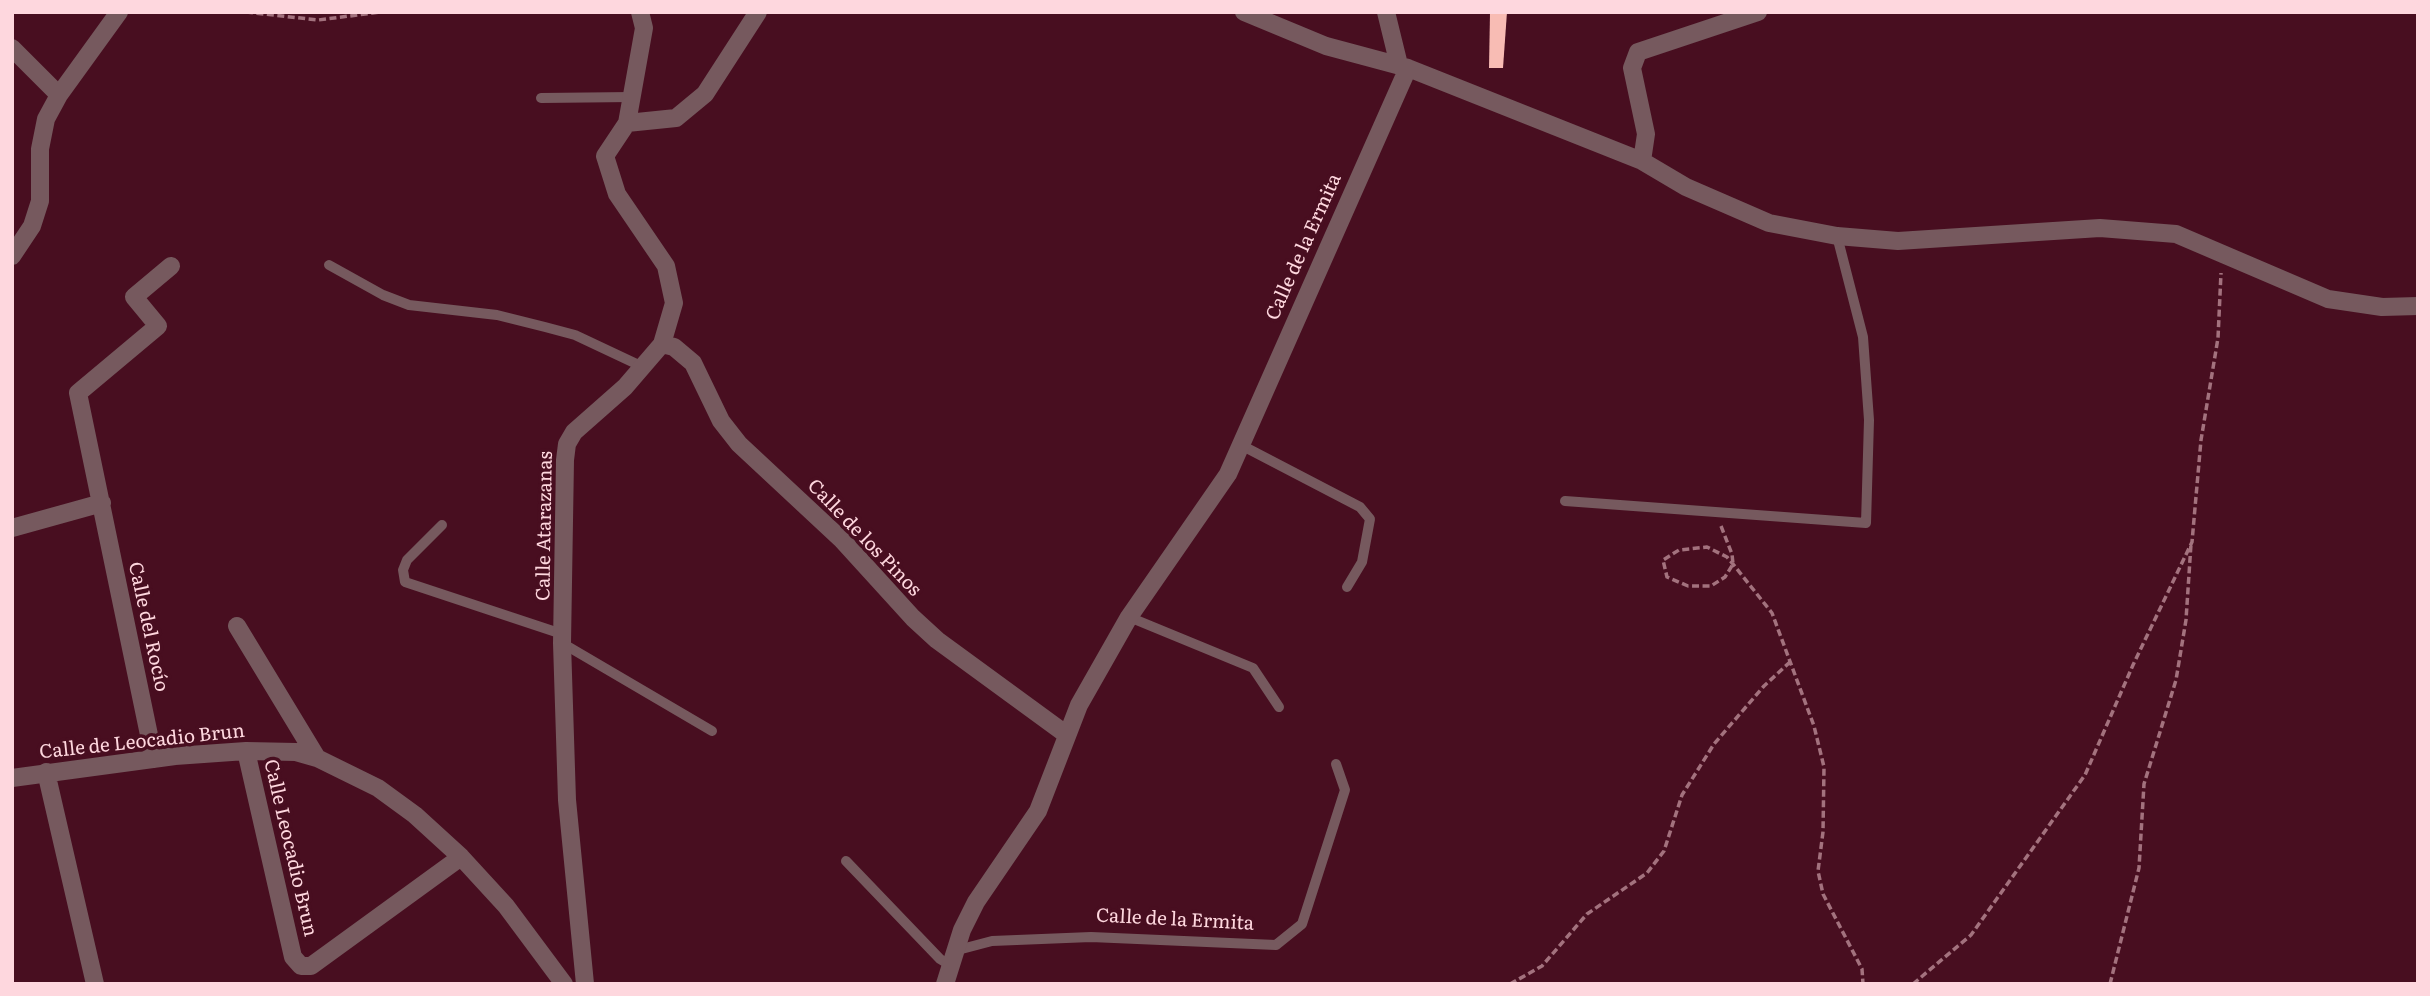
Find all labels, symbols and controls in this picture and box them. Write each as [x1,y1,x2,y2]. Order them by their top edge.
street label: Calle de la Ermita [1261,170,1347,324]
street label: Calle Atarazanas [532,451,558,601]
street label: Calle de los Pinos [802,475,926,601]
street label: Calle del Rocío [123,560,173,694]
street label: Calle de Leocadio Brun [38,720,246,764]
street label: Calle Leocadio Brun [259,757,321,939]
street label: Calle de la Ermita [1095,904,1255,936]

